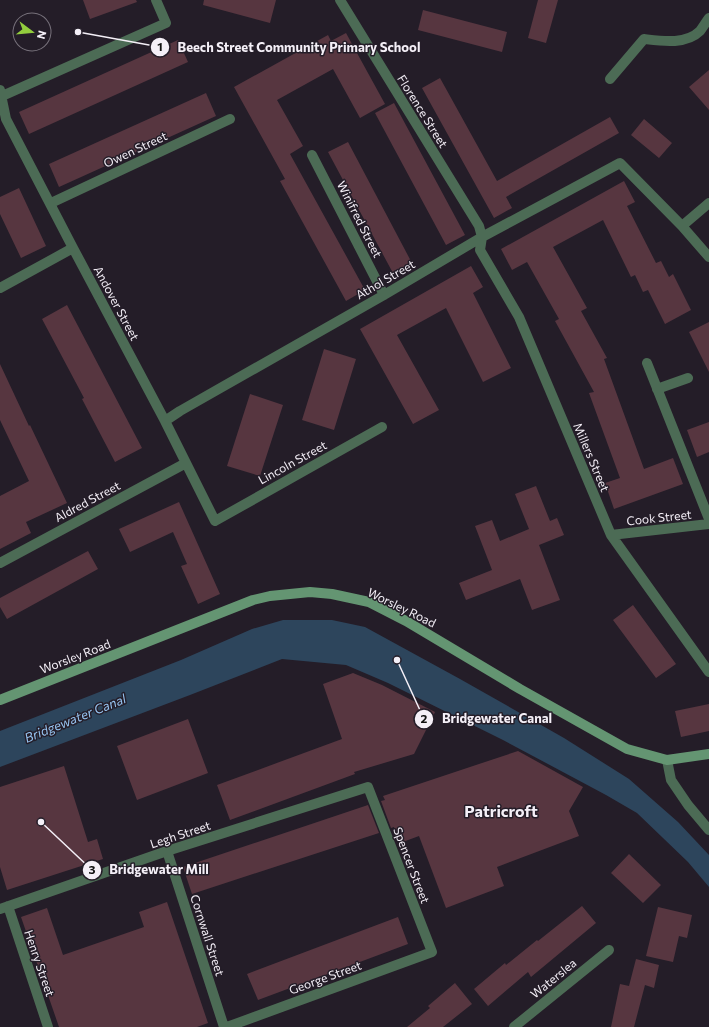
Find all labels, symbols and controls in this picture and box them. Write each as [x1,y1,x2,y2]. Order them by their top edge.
north arrow [12,12,52,52]
text: N [35,29,49,41]
callout: Beech Street Community Primary School [150,35,429,60]
text: 1 [157,39,163,53]
text: Beech Street Community Primary School [178,39,420,55]
street label: Florence Street [395,72,451,150]
street label: Owen Street [101,128,169,170]
street label: Winifred Street [335,178,385,260]
street label: Athol Street [353,256,417,302]
street label: Andover Street [91,263,143,343]
street label: Millers Street [571,421,613,494]
street label: Lincoln Street [255,437,329,487]
street label: Aldred Street [52,478,122,524]
street label: Cook Street [626,507,692,527]
street label: Worsley Road [366,584,439,630]
street label: Worsley Road [38,636,112,676]
water label: Bridgewater Canal [22,690,129,746]
callout: Bridgewater Canal [414,706,560,731]
text: Bridgewater Canal [442,710,552,726]
text: 2 [421,711,428,725]
district label: Patricroft [464,801,538,820]
street label: Legh Street [148,818,212,850]
street label: Spencer Street [391,825,433,905]
callout: Bridgewater Mill [82,857,217,882]
text: Bridgewater Mill [109,861,209,877]
text: 3 [89,862,96,876]
street label: Cornwall Street [188,892,228,978]
street label: Henry Street [22,928,58,998]
street label: Waterslea [527,955,579,1001]
street label: George Street [287,957,363,997]

